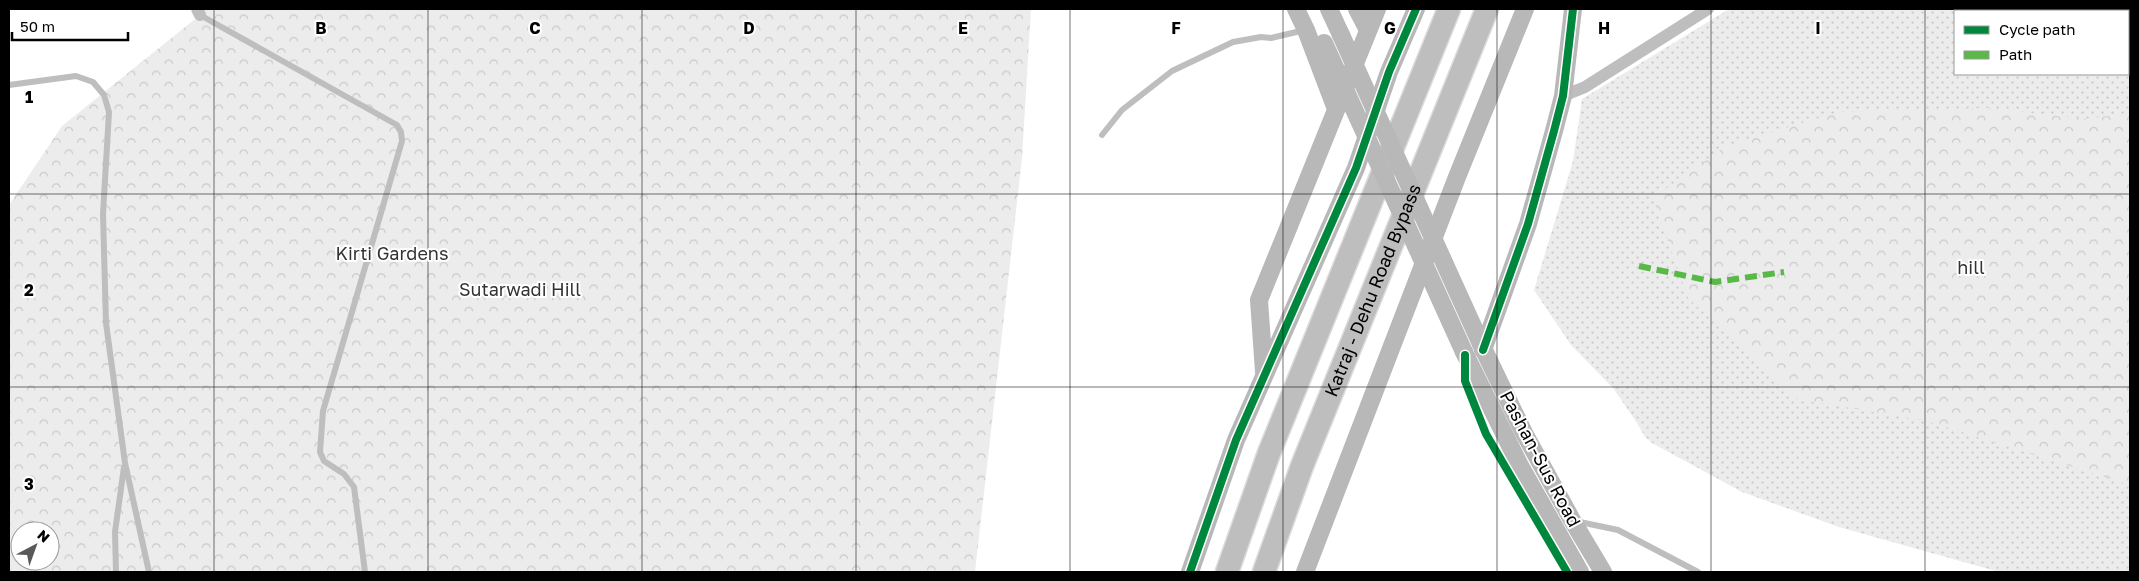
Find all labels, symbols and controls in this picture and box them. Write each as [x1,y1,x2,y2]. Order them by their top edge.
scale bar [12,10,129,42]
legend [1954,10,2129,75]
text: 50 m [20,17,55,35]
text: B [315,18,327,38]
text: C [529,18,541,38]
text: D [743,18,755,38]
text: E [958,18,968,38]
text: F [1171,18,1181,38]
text: G [1384,18,1396,38]
text: H [1598,18,1610,38]
text: I [1815,18,1821,38]
text: Cycle path [1999,20,2075,38]
text: Path [1999,45,2032,63]
text: 1 [25,87,33,107]
street label: Katraj - Dehu Road Bypass [1319,180,1425,400]
park label: Kirti Gardens [336,242,448,264]
park label: hill [1957,256,1985,278]
park label: Sutarwadi Hill [459,278,581,300]
text: 2 [24,280,34,300]
street label: Pashan-Sus Road [1496,387,1586,530]
text: 3 [24,474,34,494]
north arrow [10,521,60,571]
text: N [34,526,53,546]

